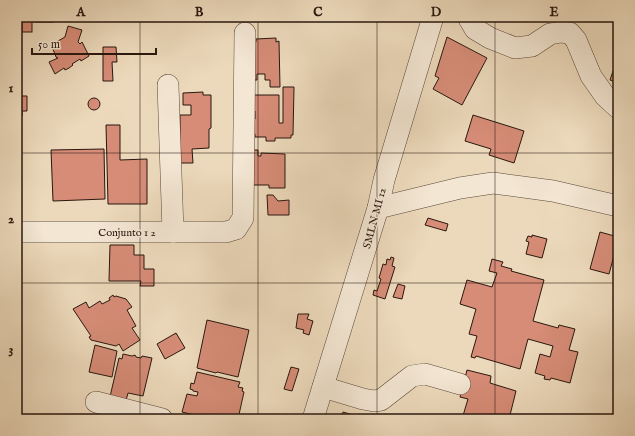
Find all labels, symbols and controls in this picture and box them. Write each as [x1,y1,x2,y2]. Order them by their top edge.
text: A [76,4,87,21]
text: B [195,4,204,21]
text: C [313,4,323,21]
text: D [431,4,442,21]
text: E [549,4,559,21]
scale bar [32,30,156,56]
text: 50 m [38,37,60,52]
text: 1 [9,80,14,97]
street label: SMLN MI 12 [360,186,390,250]
text: 2 [8,211,14,228]
street label: Conjunto 1 2 [98,226,156,240]
text: 3 [9,341,14,358]

